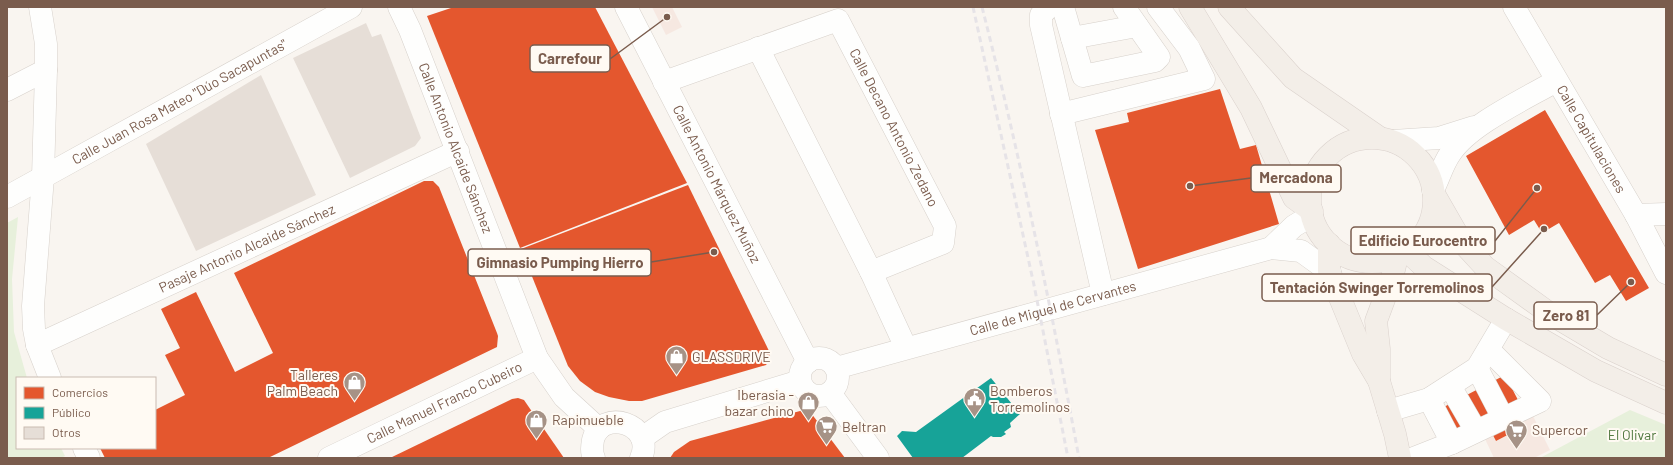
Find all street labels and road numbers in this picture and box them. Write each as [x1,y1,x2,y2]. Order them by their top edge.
street label: Calle Juan Rosa Mateo "Dúo Sacapuntas" [69,35,290,168]
street label: Calle Decano Antonio Zedano [846,45,942,209]
street label: Calle Antonio Alcaide Sánchez [415,60,497,235]
street label: Calle Capitulaciones [1554,82,1630,196]
street label: Calle Antonio Márquez Muñoz [670,102,765,266]
street label: Pasaje Antonio Alcaide Sánchez [156,200,337,296]
street label: Calle de Miguel de Cervantes [968,277,1138,339]
street label: Calle Manuel Franco Cubeiro [364,357,525,447]

